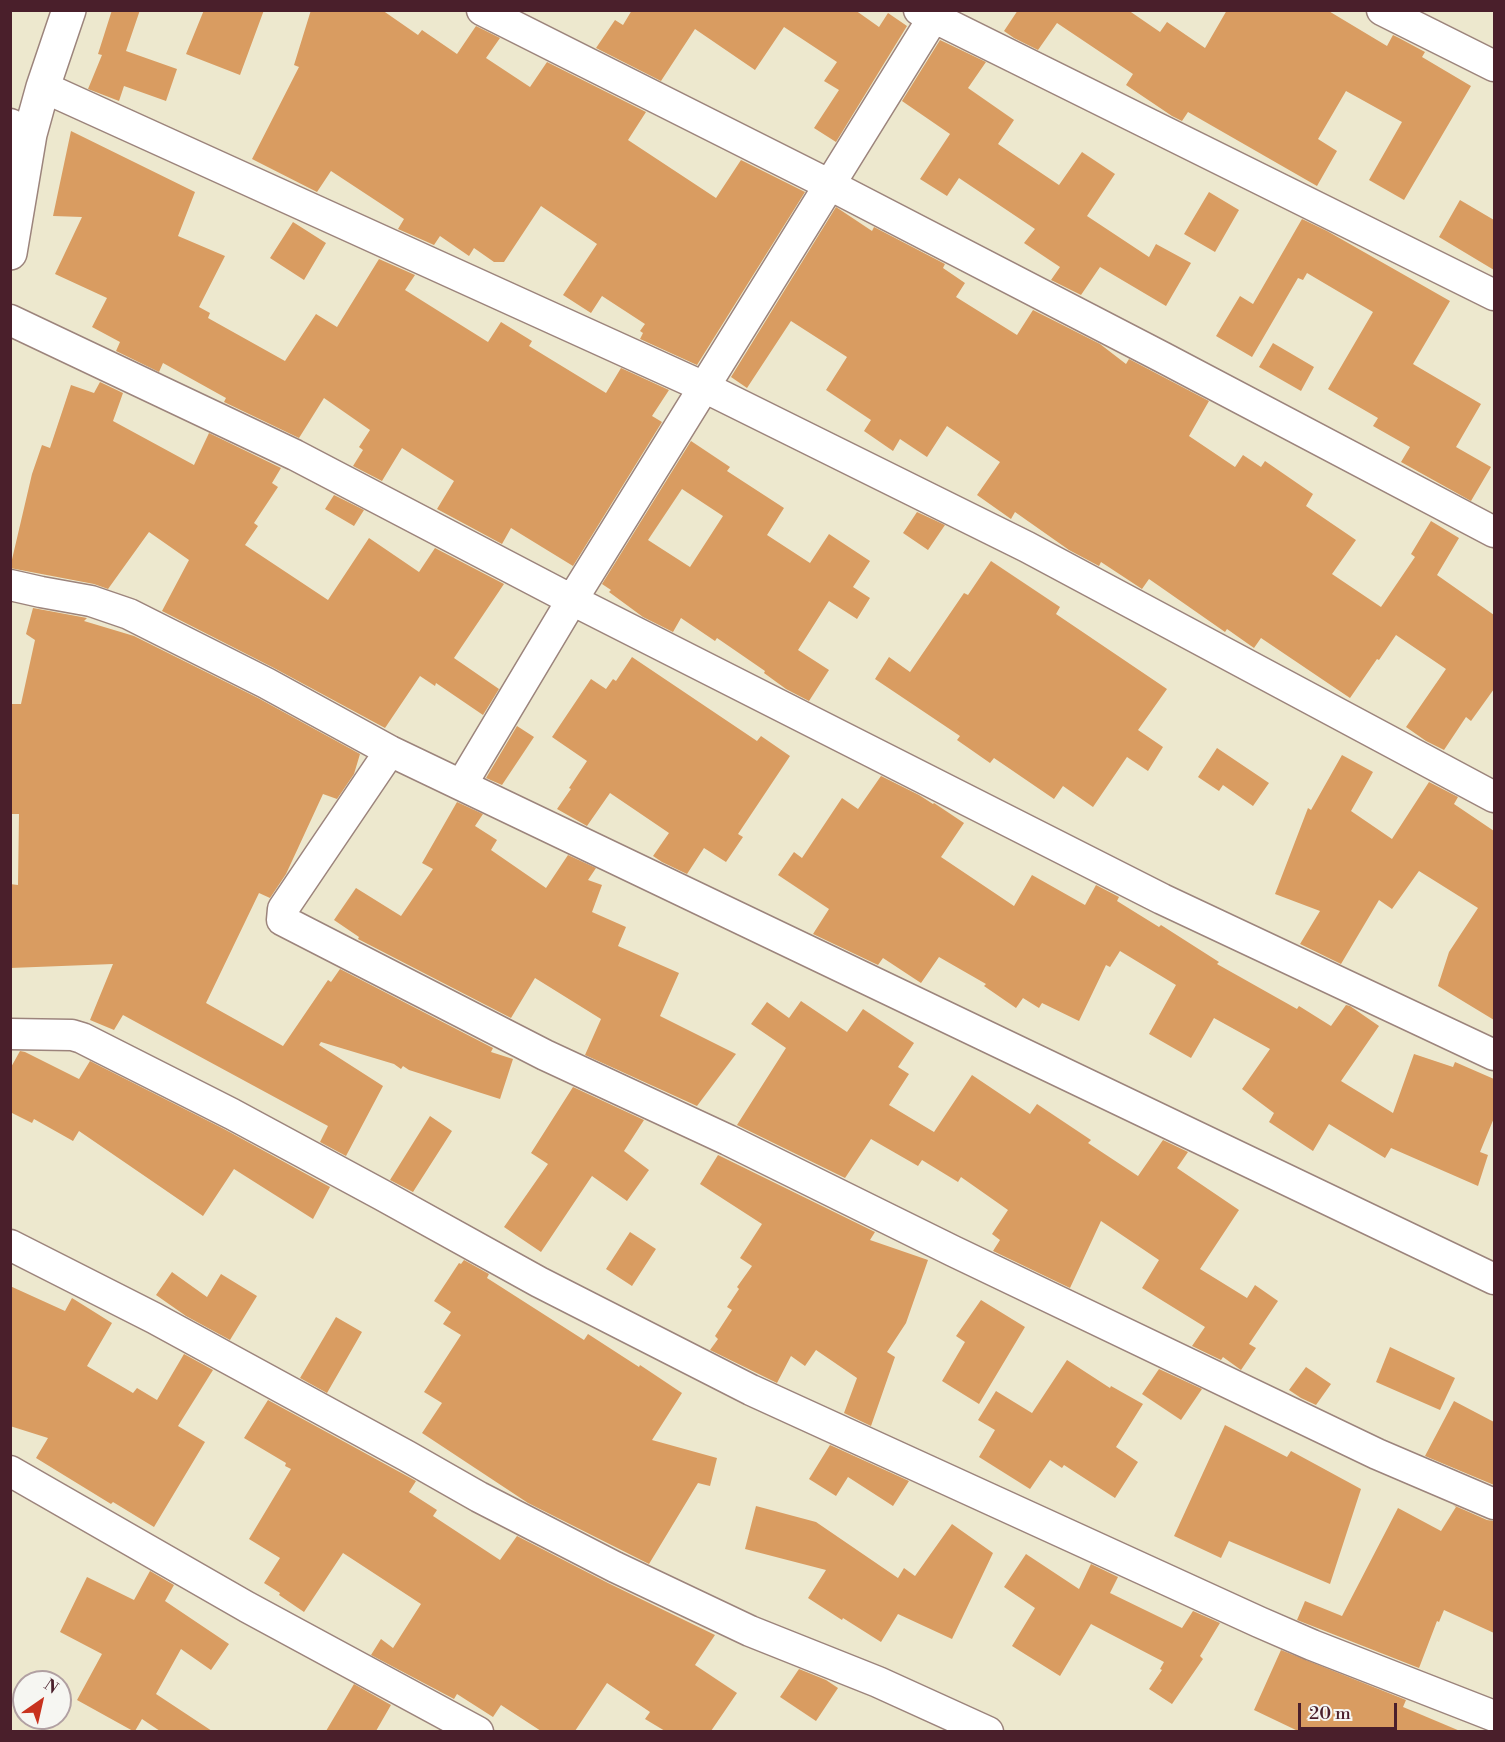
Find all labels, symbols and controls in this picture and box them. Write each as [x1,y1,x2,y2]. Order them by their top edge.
north arrow [12,1670,72,1730]
text: N [40,1675,62,1699]
scale bar [1301,1691,1400,1729]
text: 20 m [1309,1702,1351,1725]

